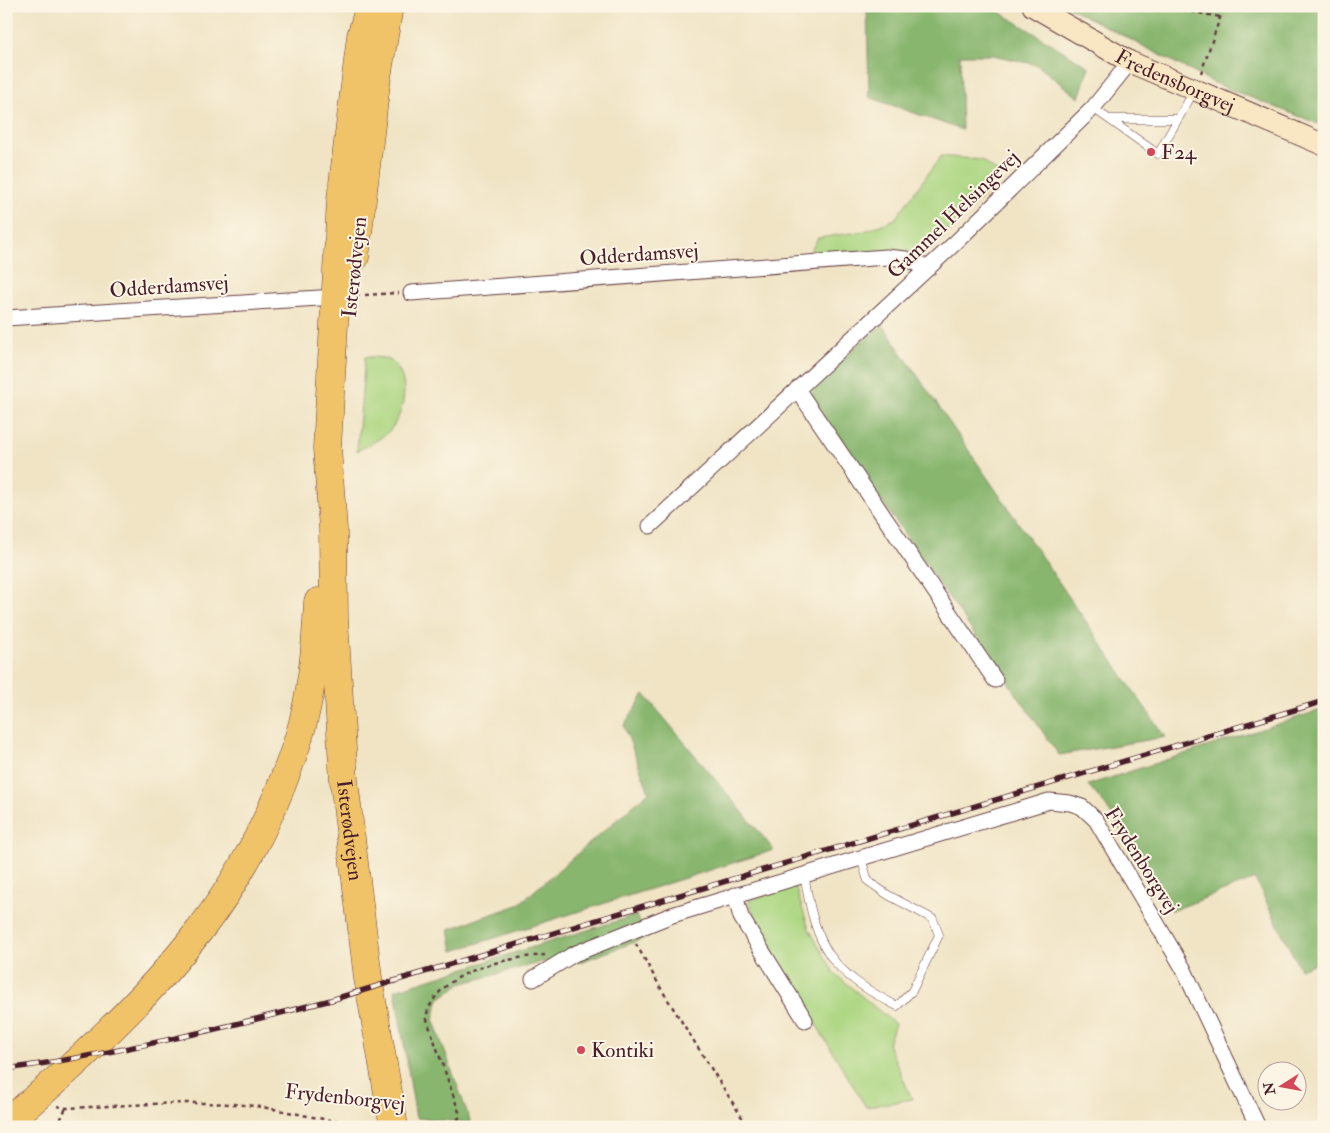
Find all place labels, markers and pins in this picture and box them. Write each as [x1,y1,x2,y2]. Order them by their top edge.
place label: F24 [1161,139,1198,166]
marker: F24 [1145,146,1157,158]
place label: Kontiki [591,1037,655,1064]
marker: Kontiki [575,1044,587,1056]

